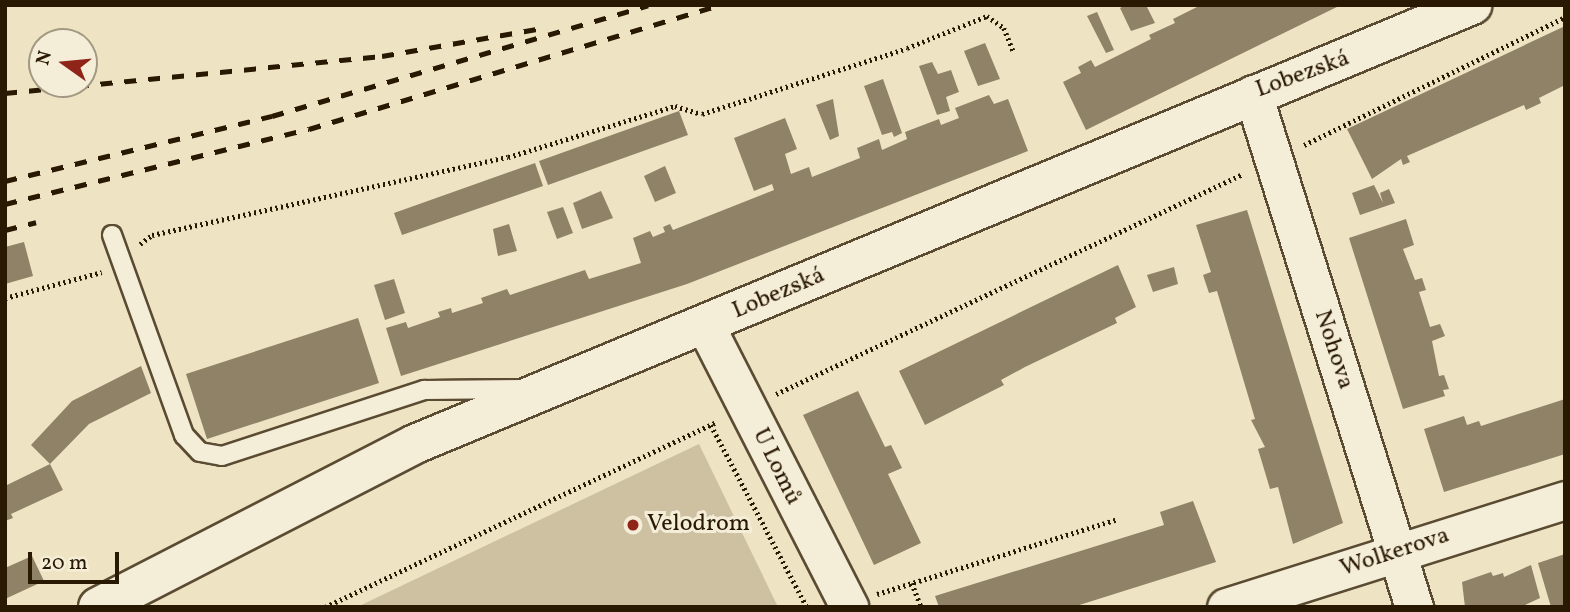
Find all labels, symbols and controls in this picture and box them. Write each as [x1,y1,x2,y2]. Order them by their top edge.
north arrow [28,28,98,98]
street label: Lobezská [1252,45,1354,105]
text: N [30,48,59,68]
street label: Lobezská [728,262,830,326]
street label: Nohova [1307,307,1359,393]
street label: U Lomů [745,424,807,510]
place label: Velodrom [647,511,750,539]
marker: Velodrom [625,517,641,533]
street label: Wolkerova [1337,522,1453,584]
scale bar [32,538,122,582]
text: 20 m [41,549,87,578]

